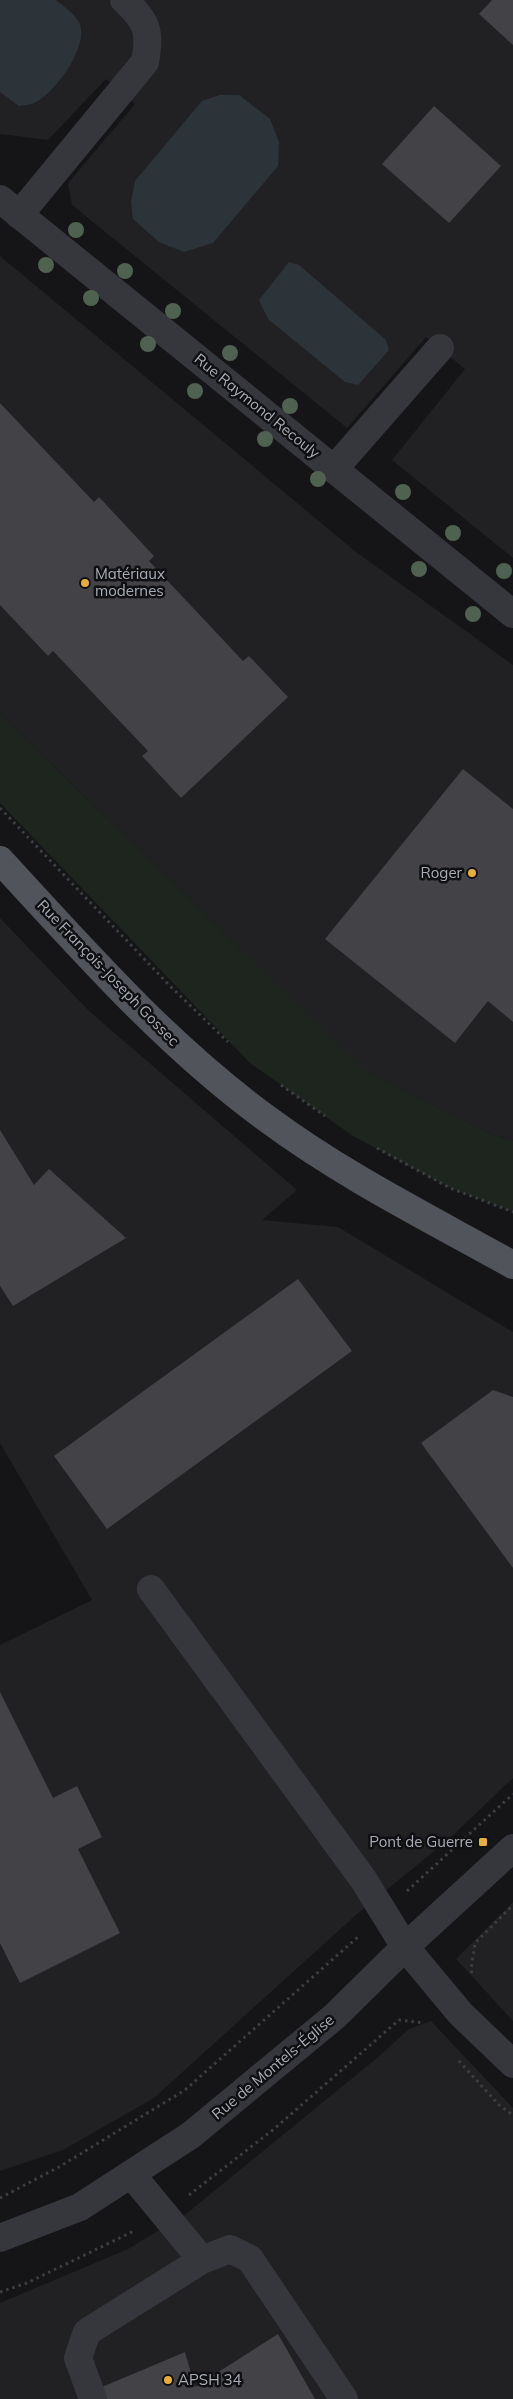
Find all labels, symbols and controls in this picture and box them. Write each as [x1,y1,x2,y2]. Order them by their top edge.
street label: Rue Raymond Recouly [191,349,324,462]
place label: Matériaux modernes [95,564,165,600]
marker: Matériaux modernes [79,577,91,589]
place label: Roger [421,863,463,882]
marker: Roger [466,867,478,879]
street label: Rue François-Joseph Gossec [33,895,183,1050]
place label: Pont de Guerre [369,1832,473,1851]
marker: Pont de Guerre [477,1836,489,1848]
street label: Rue de Montels-Église [208,2010,338,2123]
place label: APSH 34 [178,2370,242,2389]
marker: APSH 34 [162,2374,174,2386]

